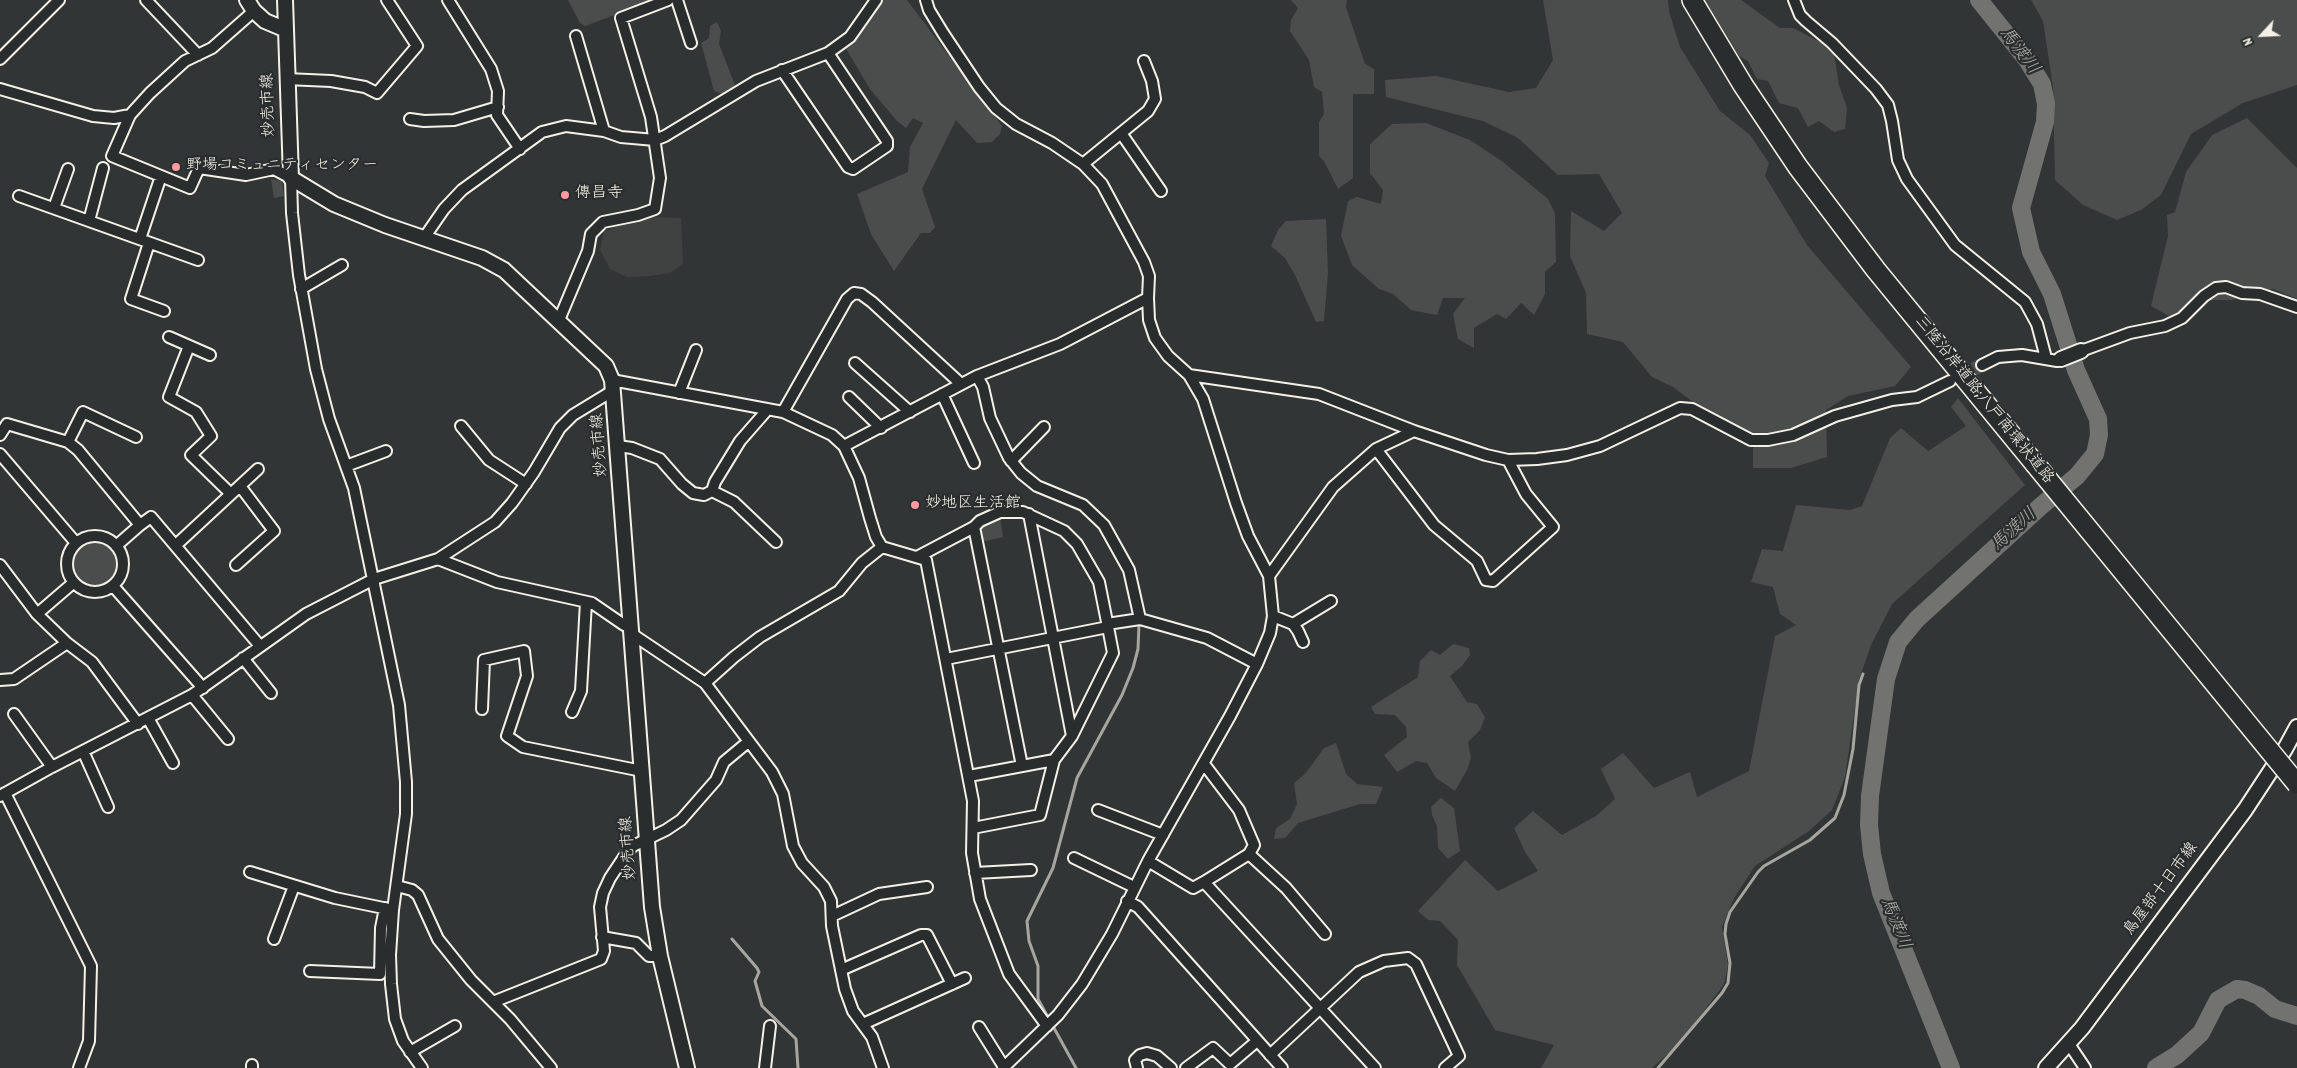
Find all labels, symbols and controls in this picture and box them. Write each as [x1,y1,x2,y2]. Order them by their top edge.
north arrow [2237,10,2287,60]
water label: 馬渡川 [1993,24,2043,80]
text: N [2238,34,2259,49]
street label: 妙売市線 [259,73,281,137]
place label: 野場コミュニティセンター [186,157,378,177]
marker: 野場コミュニティセンター [170,161,182,173]
place label: 傳昌寺 [575,185,623,205]
marker: 傳昌寺 [559,189,571,201]
street label: 三陸沿岸道路;八戸南環状道路 [1909,313,2057,489]
street label: 妙売市線 [589,412,613,478]
place label: 妙地区生活館 [925,495,1021,515]
marker: 妙地区生活館 [909,499,921,511]
water label: 馬渡川 [1988,505,2042,557]
street label: 妙売市線 [618,815,642,881]
street label: 鳥屋部十日市線 [2121,839,2203,941]
water label: 馬渡川 [1874,895,1914,953]

